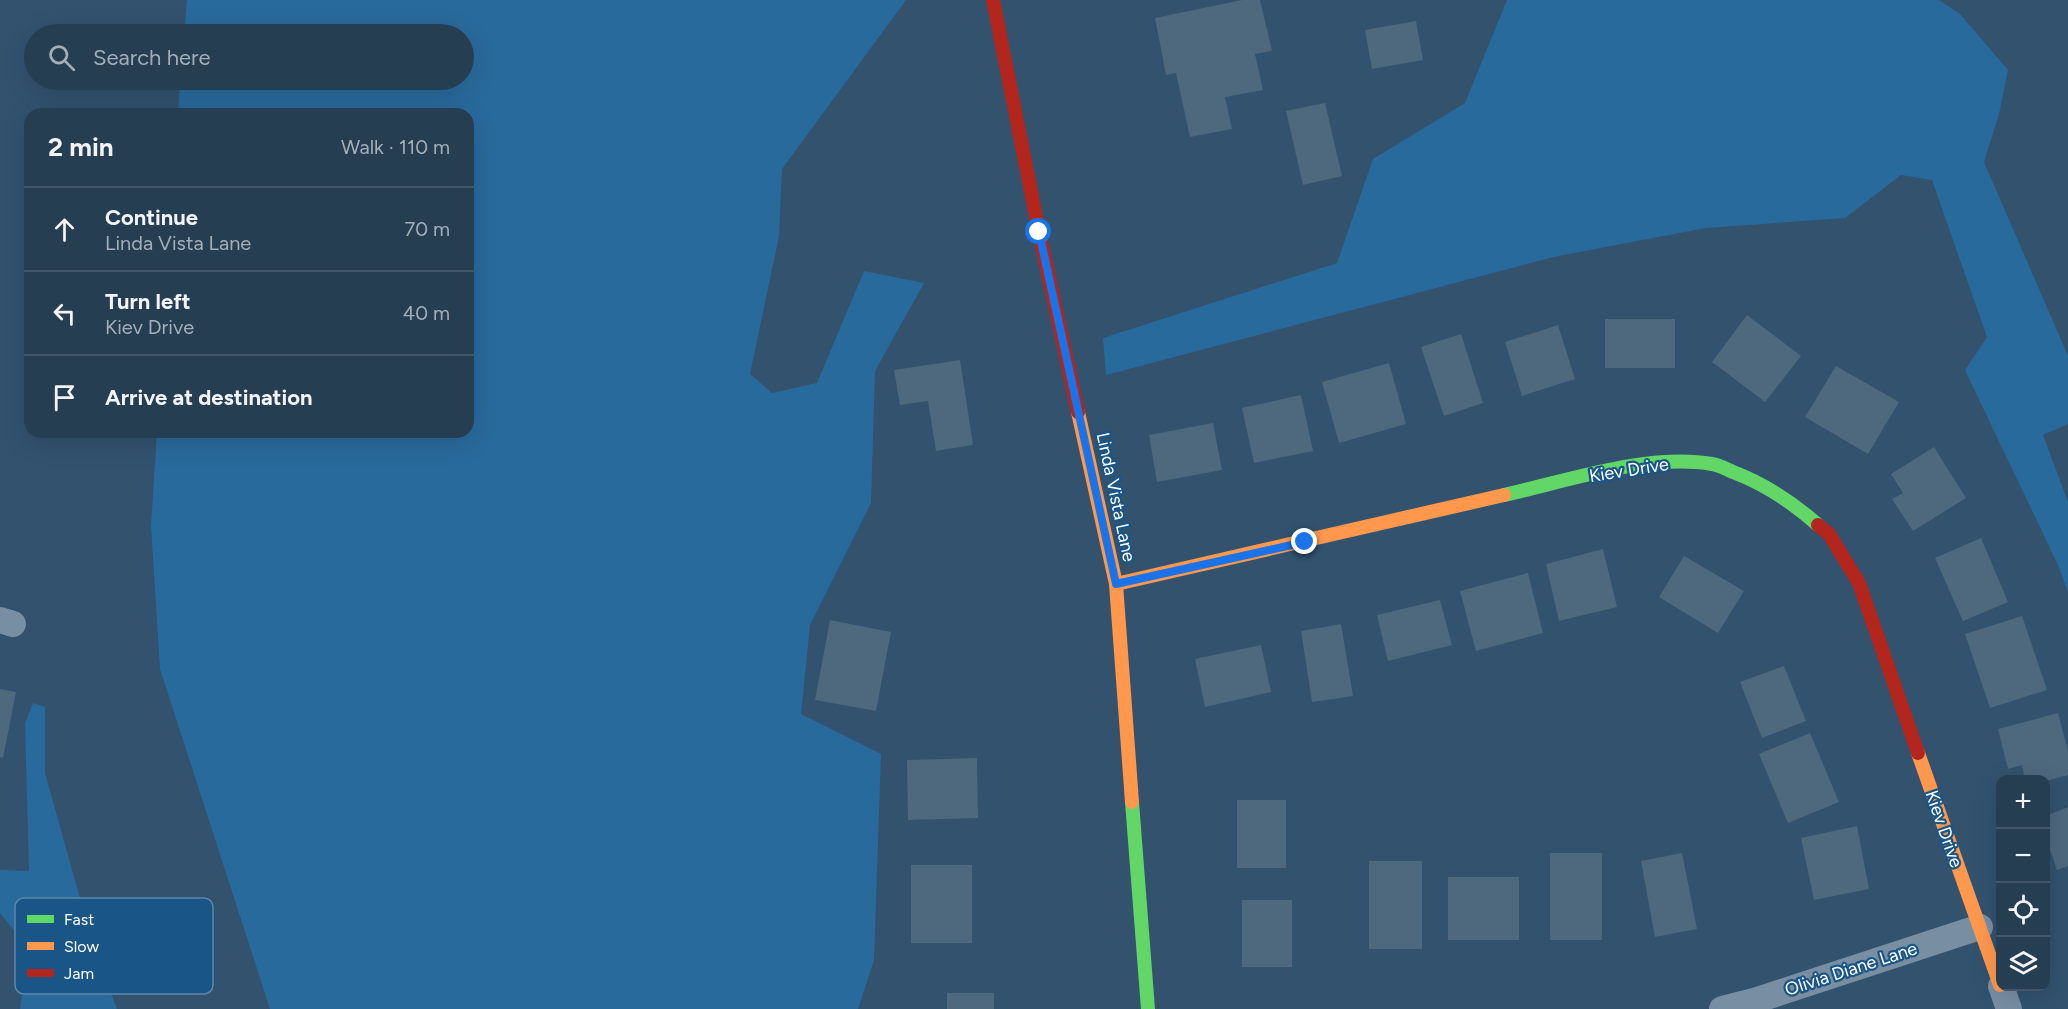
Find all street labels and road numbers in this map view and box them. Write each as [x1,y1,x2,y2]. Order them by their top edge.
street label: Linda Vista Lane [1092,430,1140,564]
street label: Kiev Drive [1588,453,1670,487]
street label: Kiev Drive [1921,788,1968,871]
street label: Olivia Diane Lane [1782,937,1920,1001]

